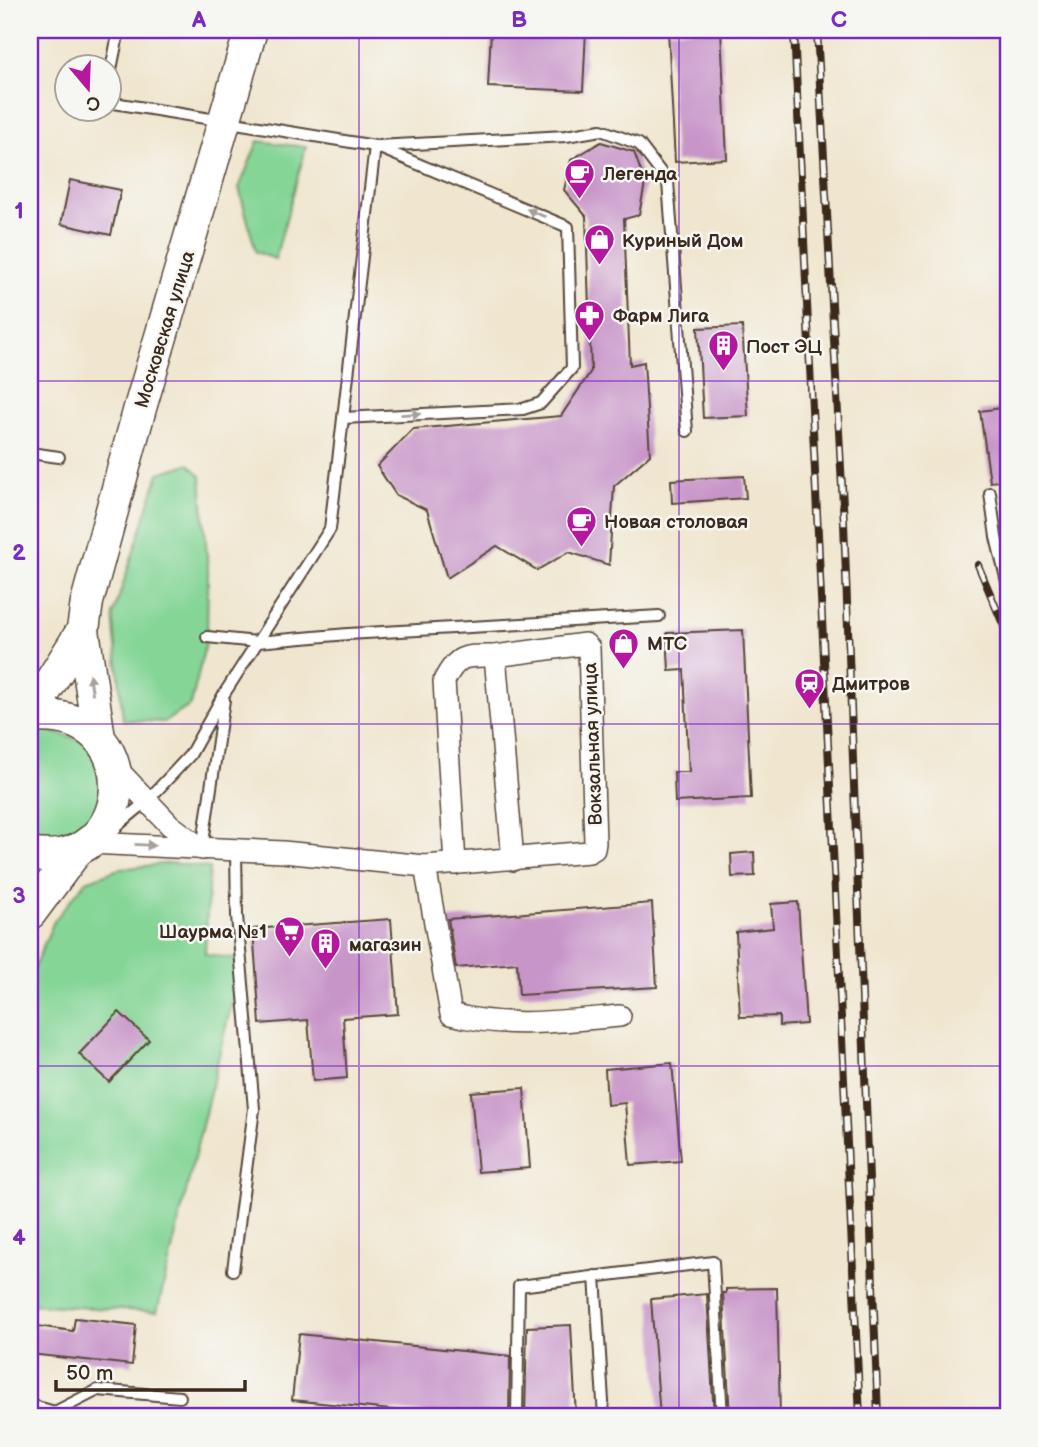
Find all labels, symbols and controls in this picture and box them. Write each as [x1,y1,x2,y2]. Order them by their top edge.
text: A [191,6,207,34]
text: B [511,6,527,34]
text: C [831,6,847,34]
north arrow [52,52,122,122]
text: С [83,90,103,116]
cafe icon: Легенда [563,156,597,200]
place label: Легенда [602,163,678,186]
text: 1 [14,197,24,225]
one-way arrow [525,208,546,219]
shop icon: Куриный Дом [582,223,616,267]
place label: Куриный Дом [622,230,743,253]
street label: Московская улица [131,248,200,411]
pharmacy icon: Фарм Лига [573,298,607,342]
place label: Фарм Лига [613,305,710,328]
building icon: Пост ЭЦ [706,329,740,373]
place label: Пост ЭЦ [746,336,822,359]
one-way arrow [400,409,422,420]
cafe icon: Новая столовая [564,504,598,548]
place label: Новая столовая [604,511,748,534]
text: 2 [12,539,26,567]
shop icon: МТС [607,626,641,670]
place label: МТС [647,633,687,656]
street label: Вокзальная улица [579,662,608,826]
station icon: Дмитров [792,666,826,710]
one-way arrow [85,673,96,695]
place label: Дмитров [832,673,910,696]
one-way arrow [135,840,157,851]
text: 3 [12,882,26,910]
supermarket icon: Шаурма №1 [273,914,307,958]
place label: Шаурма №1 [159,921,267,944]
building icon: магазин [309,927,343,971]
place label: магазин [349,934,422,957]
text: 4 [12,1224,26,1252]
scale bar [56,1349,245,1393]
text: 50 m [66,1361,113,1386]

